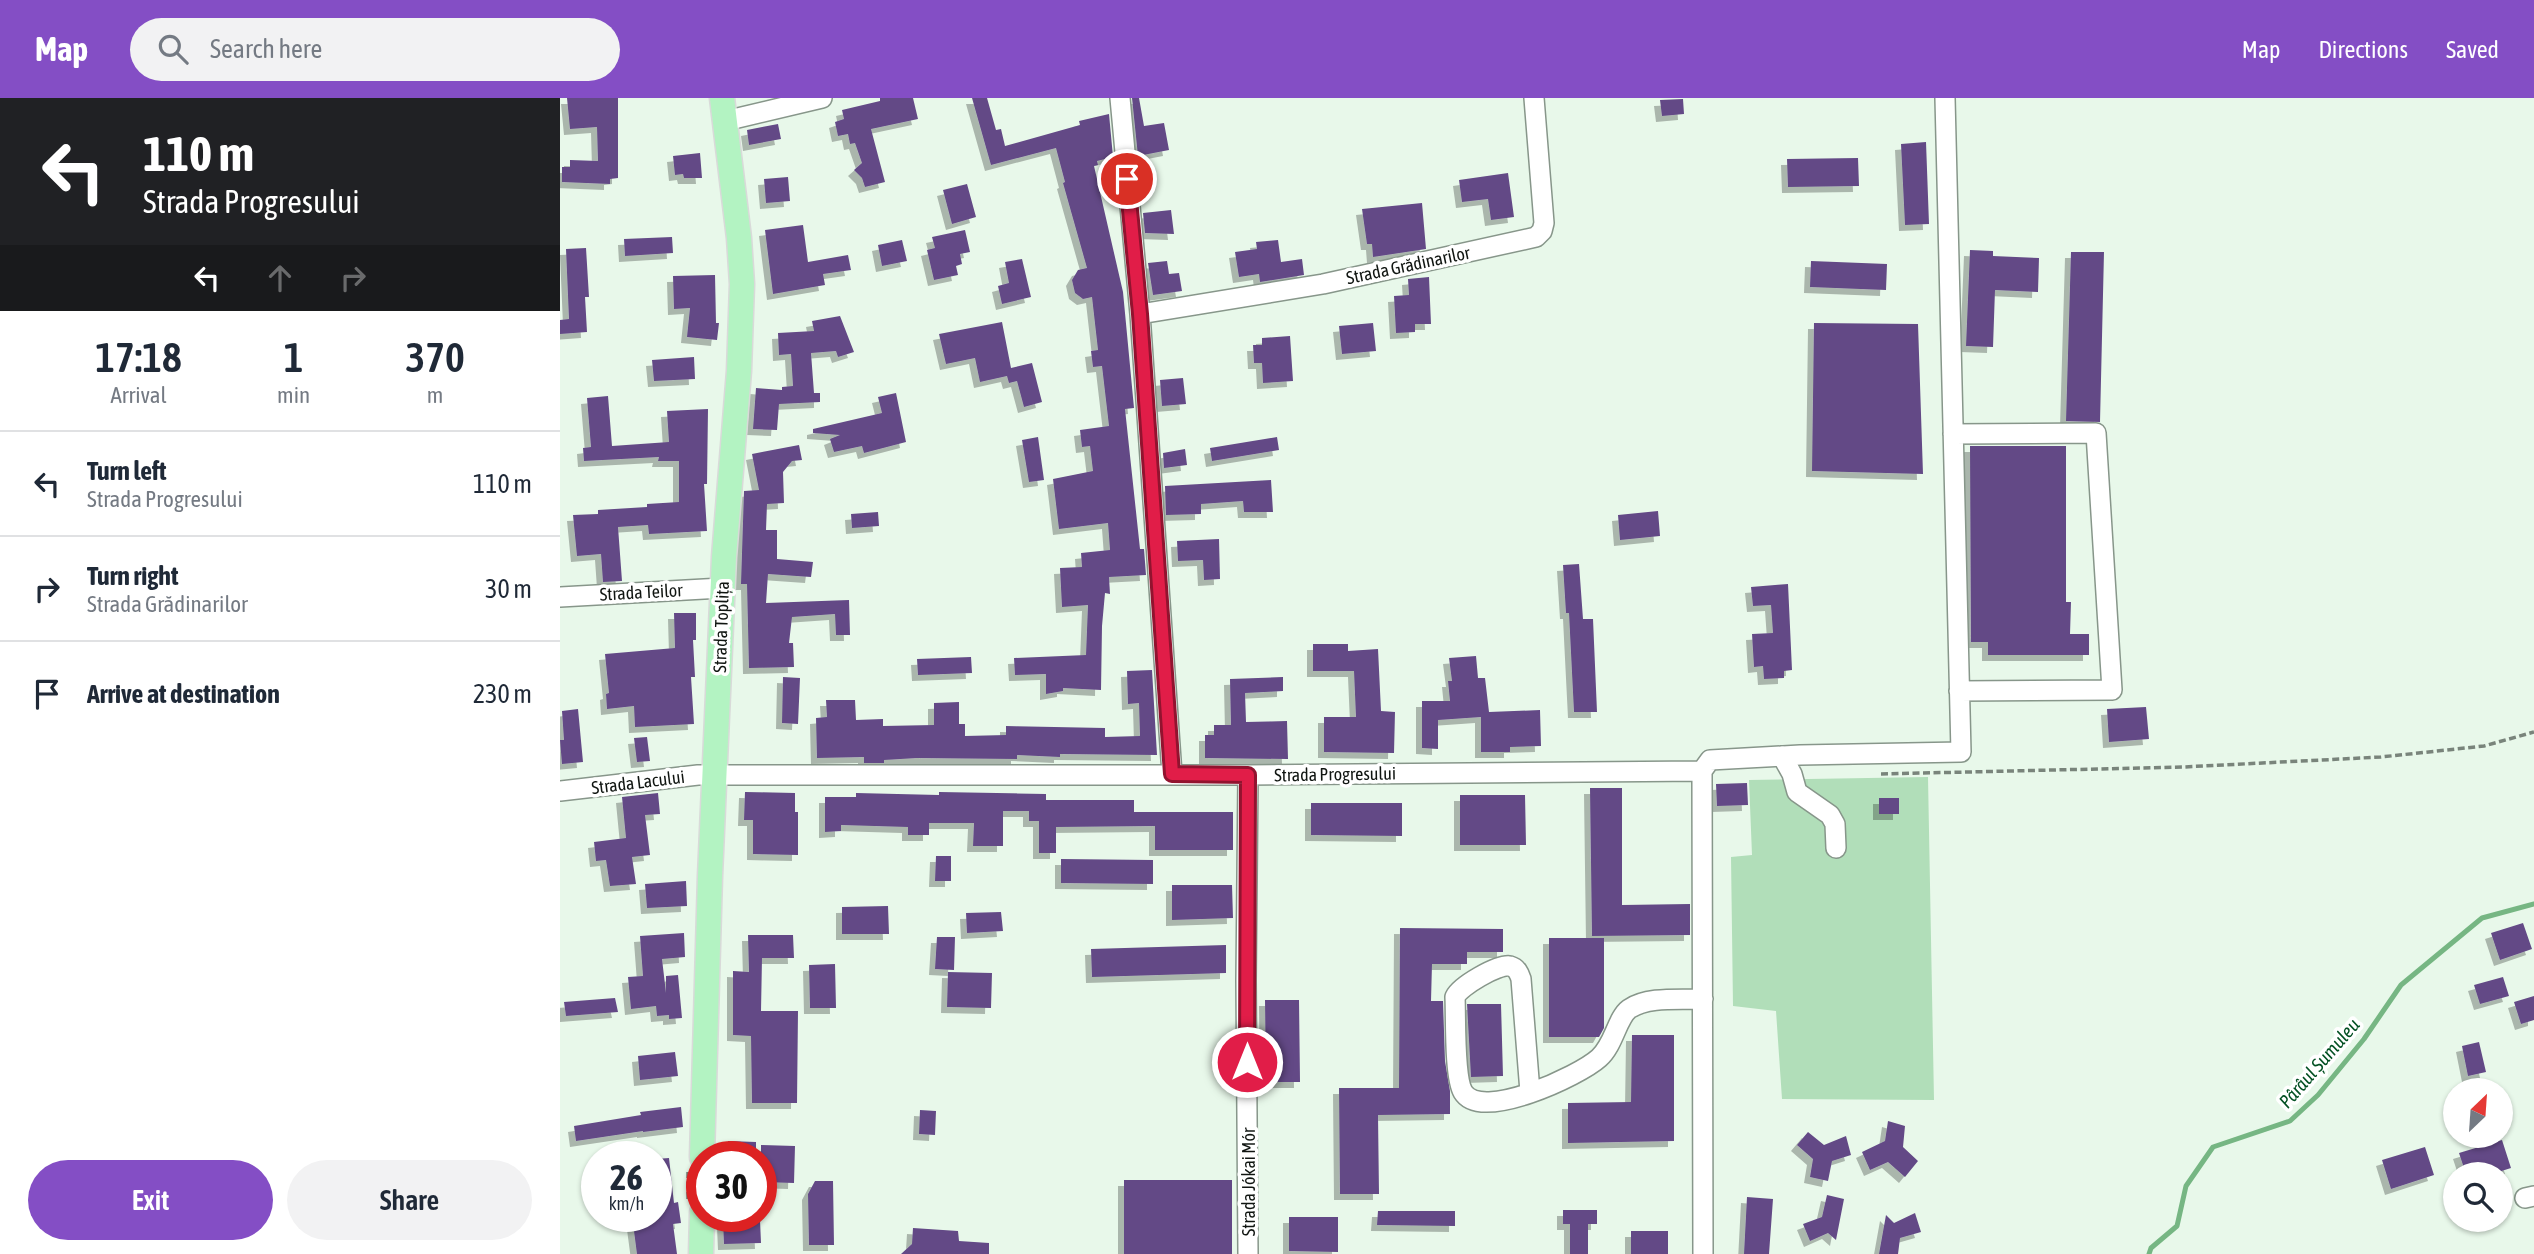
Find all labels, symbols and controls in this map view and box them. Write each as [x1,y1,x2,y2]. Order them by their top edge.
search box [130,18,620,81]
text: Map [35,30,88,68]
icon: search [154,30,192,68]
text: Search here [210,34,322,64]
text: Map [2242,36,2280,63]
text: Directions [2318,36,2408,63]
text: Saved [2446,36,2499,63]
text: 110 m [143,125,254,181]
icon: left [28,126,119,217]
pin [1097,149,1157,209]
icon: arrive [1108,160,1146,198]
text: Strada Progresului [143,183,360,220]
street label: Strada Grădinarilor [1344,242,1472,288]
icon: left [188,259,226,297]
icon: ahead [261,259,299,297]
icon: right [334,259,372,297]
text: 17:18 [95,333,182,381]
text: 1 [284,333,303,381]
text: 370 [405,333,465,381]
text: Arrival [110,382,167,408]
text: min [277,382,310,408]
text: m [427,382,443,408]
text: Turn left [87,456,167,486]
icon: left [28,465,66,503]
text: 110 m [473,469,532,499]
text: Strada Progresului [87,486,243,512]
text: Turn right [87,561,178,591]
icon: right [28,570,66,608]
text: 30 m [485,574,532,604]
street label: Strada Teilor [599,579,684,605]
street label: Strada Toplița [709,581,733,673]
text: Strada Grădinarilor [87,591,248,617]
icon: arrive [28,675,66,713]
text: Arrive at destination [87,679,280,709]
text: 230 m [473,679,532,709]
street label: Strada Progresului [1274,762,1396,786]
street label: Strada Lacului [590,766,686,798]
water label: Pârâul Șumuleu [2274,1014,2364,1112]
position arrow [1210,1025,1284,1099]
north arrow [2443,1078,2513,1148]
map controls [2443,1078,2513,1232]
street label: Strada Jókai Mór [1238,1127,1259,1236]
speed limit sign: 30 [686,1141,777,1232]
text: 26 [610,1157,643,1197]
button: Exit [28,1160,273,1240]
button: Share [287,1160,532,1240]
button: search [2443,1162,2513,1232]
text: km/h [609,1193,644,1214]

